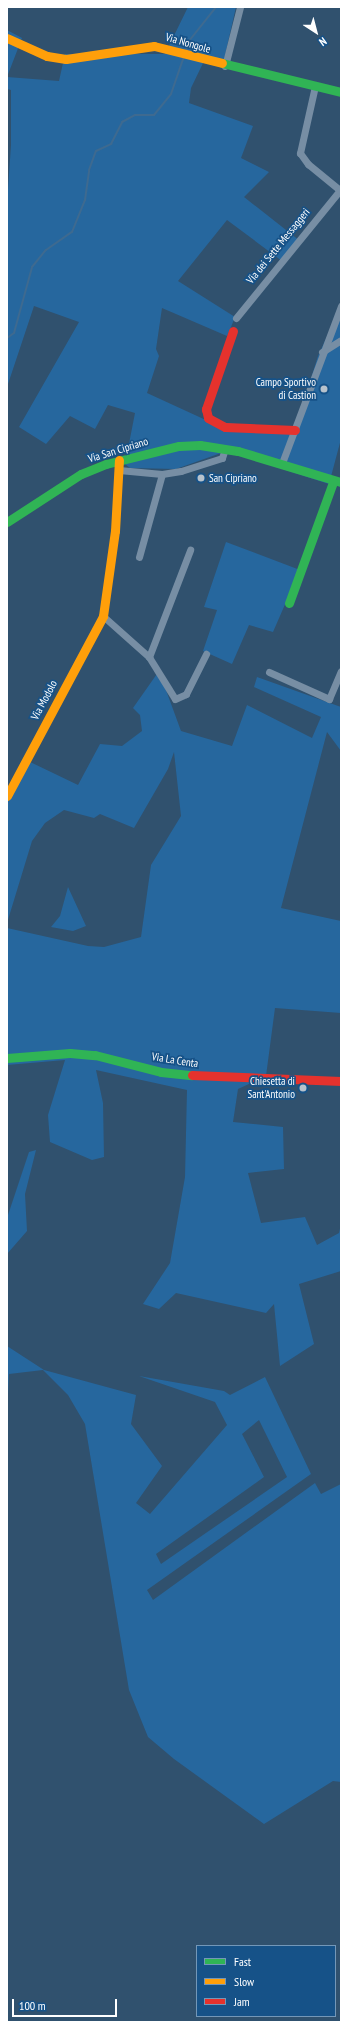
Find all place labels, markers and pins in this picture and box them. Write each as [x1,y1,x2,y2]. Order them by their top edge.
place label: Campo Sportivo di Castion [256,376,316,402]
marker: Campo Sportivo di Castion [319,384,329,394]
place label: San Cipriano [209,471,257,485]
marker: San Cipriano [196,473,206,483]
place label: Chiesetta di Sant'Antonio [247,1075,295,1101]
marker: Chiesetta di Sant'Antonio [298,1083,308,1093]

